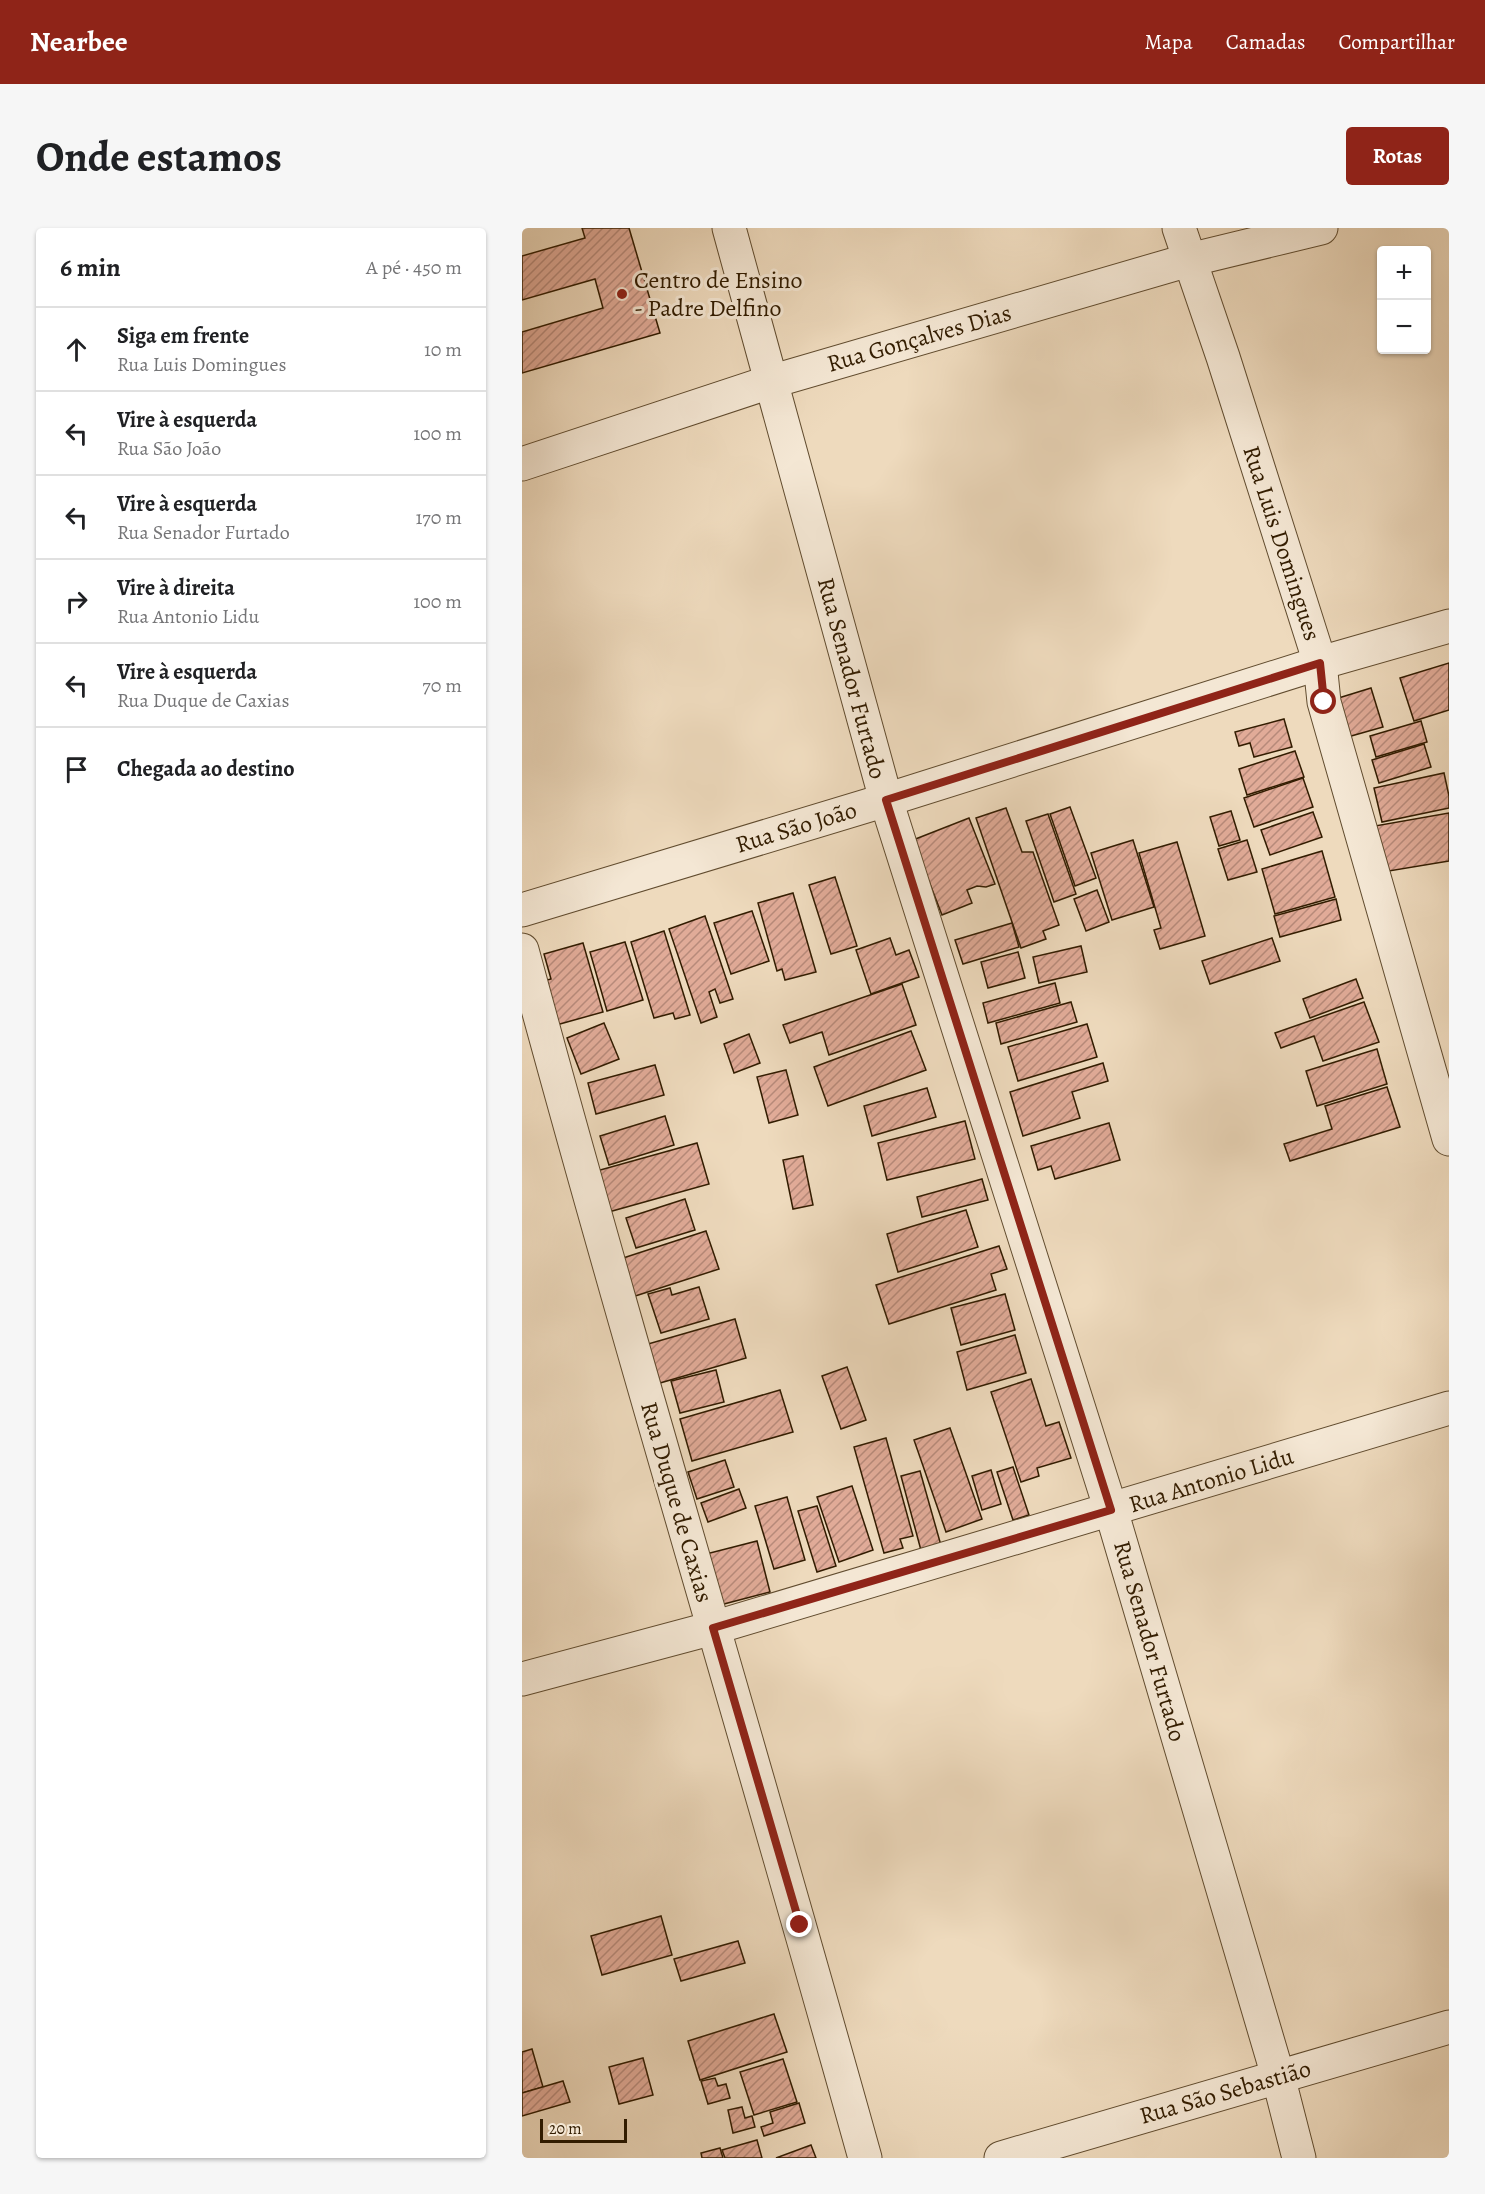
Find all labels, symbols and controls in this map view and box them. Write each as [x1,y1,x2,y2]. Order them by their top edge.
text: Nearbee [30,23,128,61]
text: Mapa [1144,28,1193,56]
text: Camadas [1226,28,1305,56]
text: Compartilhar [1338,28,1455,56]
button: Rotas [1346,127,1449,185]
text: Onde estamos [36,128,282,185]
map controls [1377,246,1431,354]
button: + [1377,246,1431,300]
text: 6 min [60,250,121,285]
text: A pé · 450 m [366,254,462,281]
place label: Centro de Ensino - Padre Delfino [634,264,803,324]
marker: Centro de Ensino - Padre Delfino [615,287,629,301]
street label: Rua Gonçalves Dias [823,296,1015,380]
button: − [1377,300,1431,354]
text: Siga em frente [117,321,249,351]
icon: ahead [60,333,93,366]
text: 10 m [424,336,462,363]
text: Rua Luis Domingues [117,351,286,378]
text: Vire à esquerda [117,405,257,435]
icon: left [60,417,93,450]
text: 100 m [413,420,462,447]
text: Rua São João [117,435,221,462]
street label: Rua Luis Domingues [1235,441,1329,645]
text: Vire à esquerda [117,489,257,519]
icon: left [60,501,93,534]
text: 170 m [416,504,462,531]
text: Rua Senador Furtado [117,519,290,546]
text: Vire à direita [117,573,235,603]
street label: Rua Senador Furtado [810,574,894,782]
icon: right [60,585,93,618]
text: 100 m [413,588,462,615]
text: Rua Antonio Lidu [117,603,259,630]
text: Vire à esquerda [117,657,257,687]
icon: left [60,669,93,702]
text: 70 m [422,672,462,699]
text: Rua Duque de Caxias [117,687,290,714]
route start [1310,688,1336,714]
icon: arrive [60,753,93,786]
text: Chegada ao destino [117,754,295,784]
street label: Rua São João [732,793,860,861]
street label: Rua Duque de Caxias [633,1398,721,1606]
street label: Rua Antonio Lidu [1125,1440,1297,1520]
street label: Rua Senador Furtado [1106,1537,1194,1745]
route end [786,1911,812,1937]
street label: Rua São Sebastião [1136,2052,1314,2132]
scale bar [540,2116,627,2144]
text: 20 m [549,2118,582,2140]

